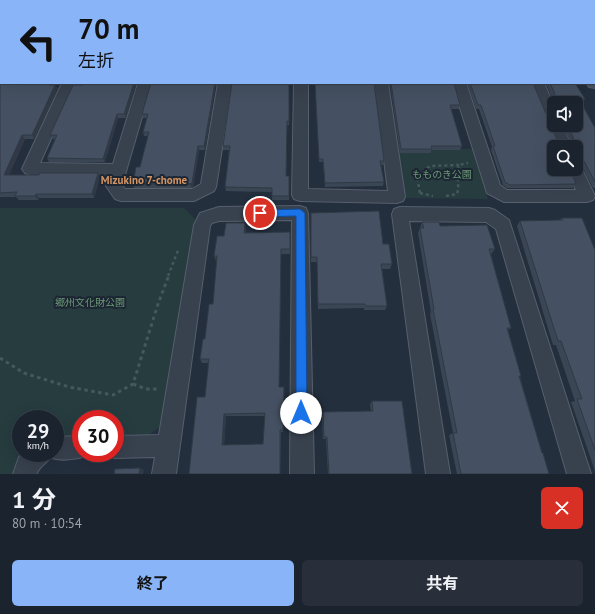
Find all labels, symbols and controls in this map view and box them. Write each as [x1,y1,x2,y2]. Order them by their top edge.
text: 70 m [78,10,139,47]
icon: left [12,16,64,68]
text: 左折 [78,49,114,72]
map controls [547,96,583,176]
button: sound [547,96,583,132]
button: search [547,140,583,176]
park label: もものき公園 [412,168,472,181]
district label: Mizukino 7-chome [101,173,188,187]
pin [243,196,277,230]
icon: arrive [249,202,271,224]
park label: 郷州文化財公園 [55,296,125,309]
position arrow [280,392,322,434]
speed limit sign: 30 [72,410,124,462]
text: 29 [27,418,49,444]
text: km/h [27,439,49,452]
text: 1 分 [12,484,56,515]
button: close [541,487,583,529]
text: 80 m · 10:54 [12,515,82,532]
button: 終了 [12,560,294,606]
button: 共有 [302,560,583,606]

